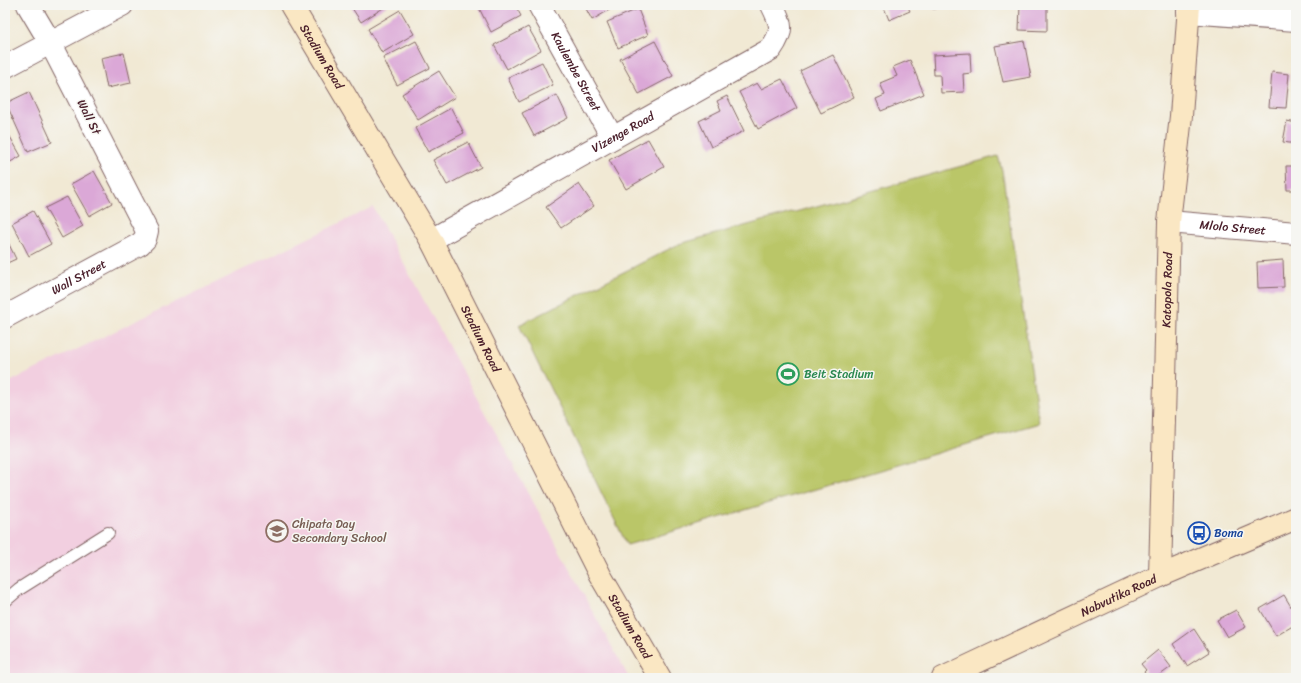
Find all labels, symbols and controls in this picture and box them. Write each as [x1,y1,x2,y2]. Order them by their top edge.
street label: Stadium Road [294,20,351,95]
street label: Kaulembe Street [545,27,607,117]
street label: Wall St [71,95,108,140]
street label: Vizenge Road [587,105,660,159]
street label: Mlolo Street [1199,214,1267,241]
street label: Katopola Road [1155,250,1179,328]
street label: Wall Street [47,253,111,301]
street label: Stadium Road [454,301,508,378]
sports icon: Beit Stadium [775,361,801,387]
place label: Beit Stadium [804,363,874,385]
place label: Chipata Day Secondary School [292,513,387,549]
school or university icon: Chipata Day Secondary School [264,518,290,544]
bus stop icon: Boma [1186,520,1212,546]
place label: Boma [1214,522,1244,544]
street label: Nabvutika Road [1077,568,1161,623]
street label: Stadium Road [602,589,659,665]

